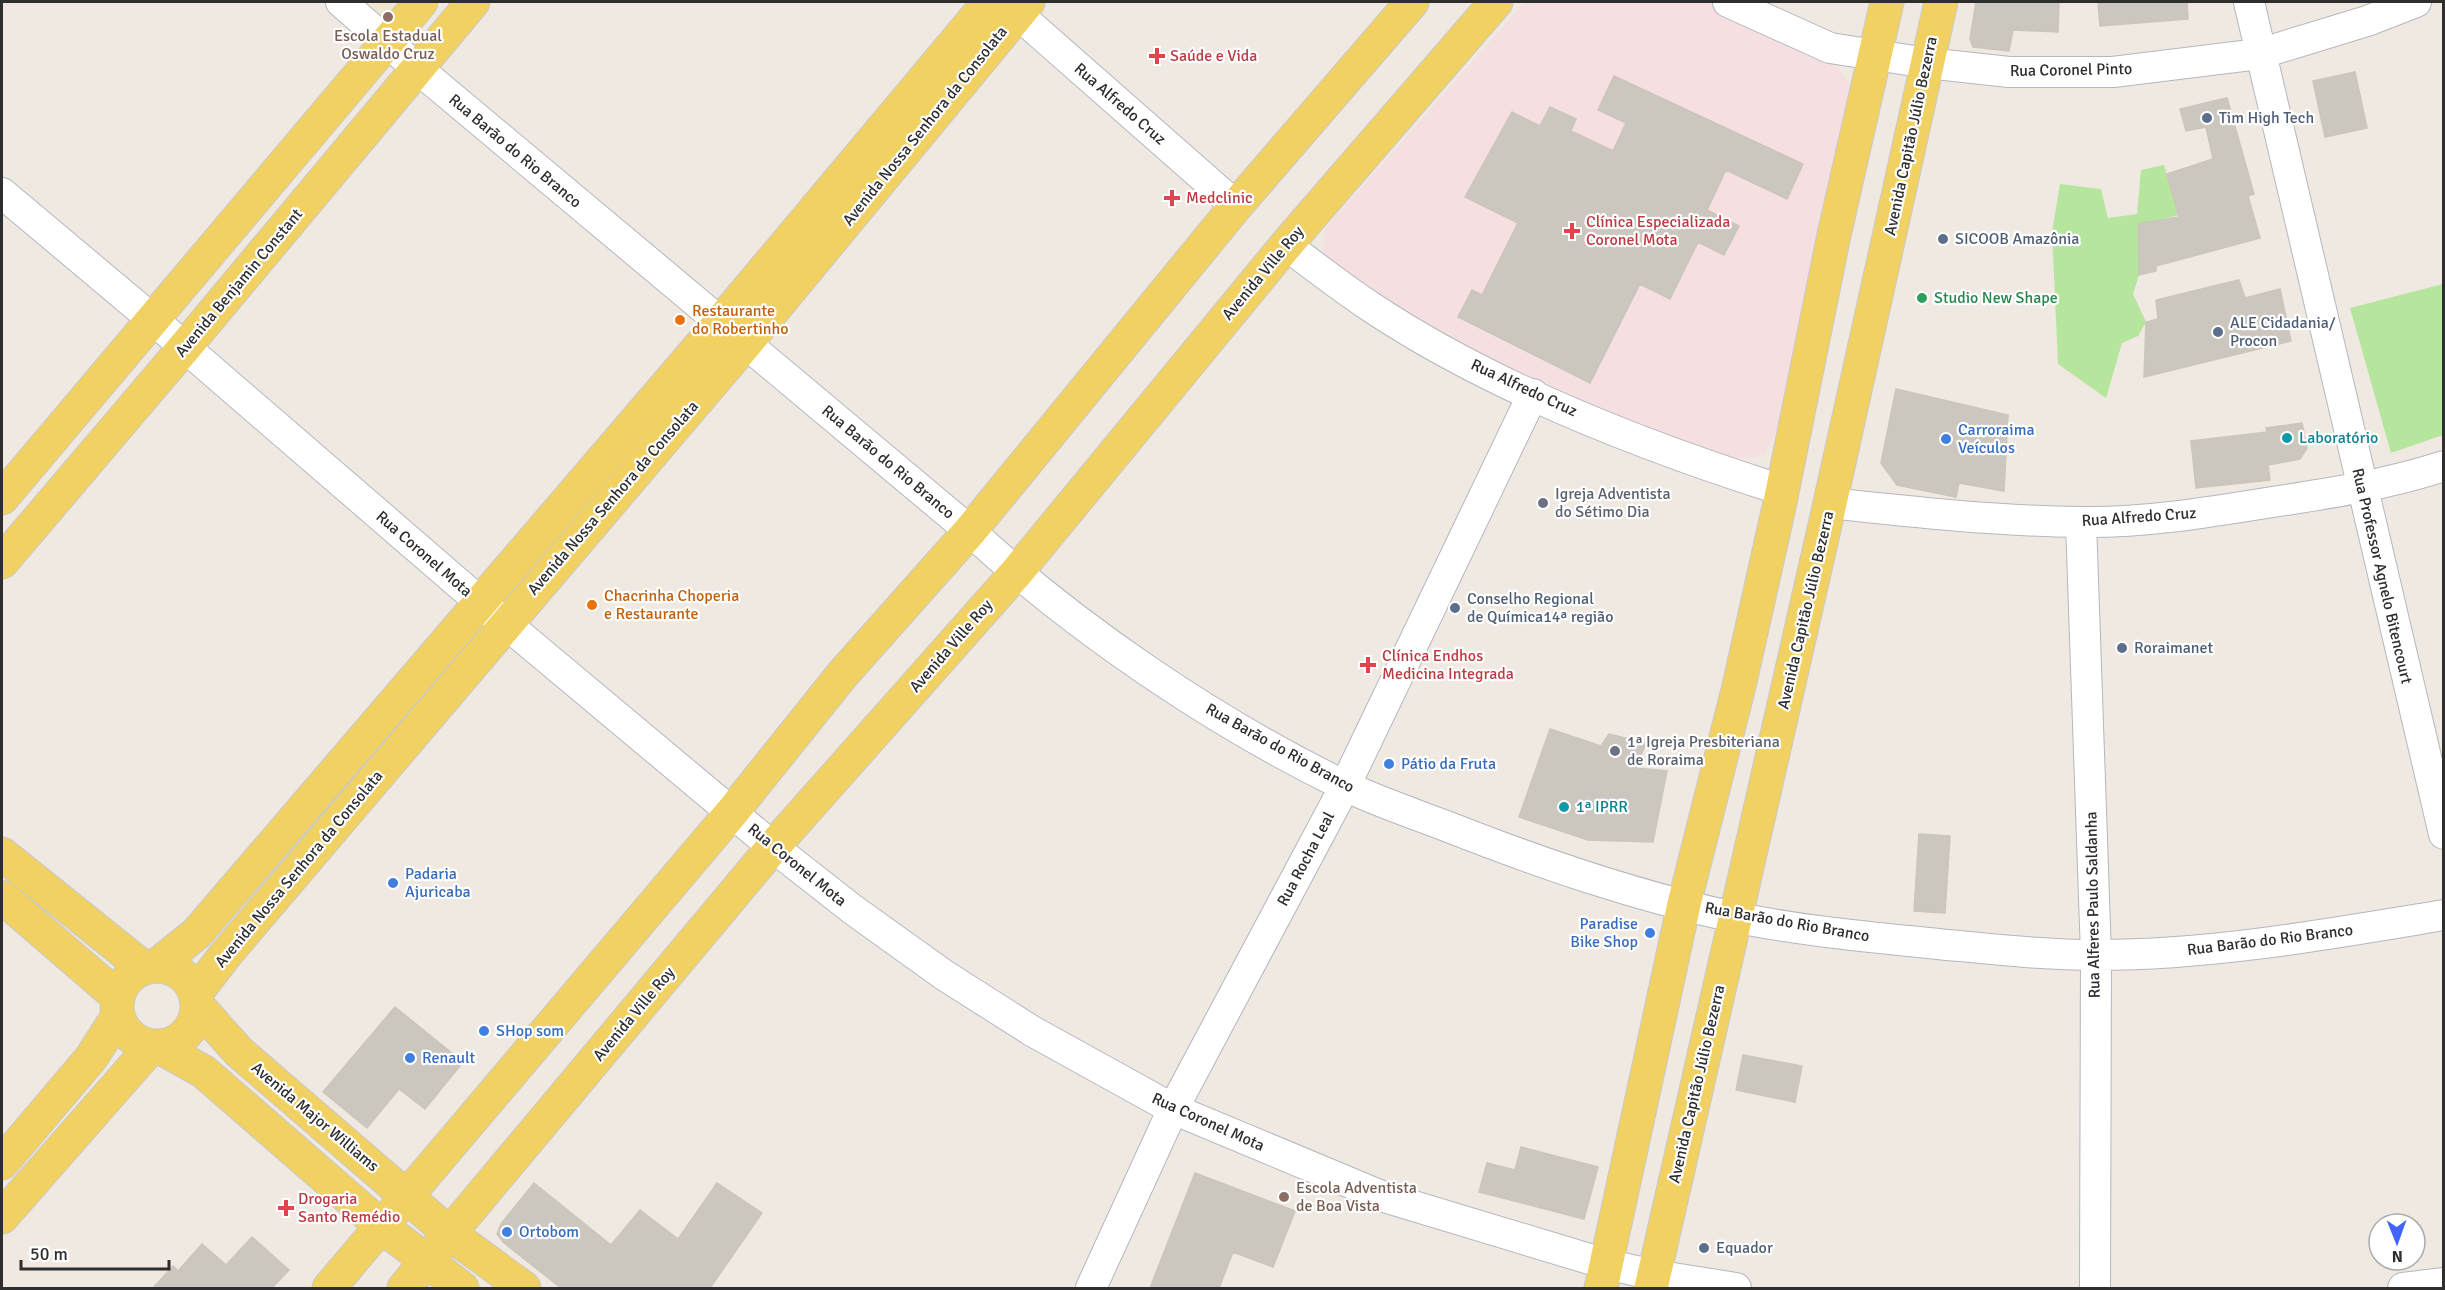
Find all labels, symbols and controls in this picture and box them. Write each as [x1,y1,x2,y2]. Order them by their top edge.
marker: Escola Estadual Oswaldo Cruz [381,10,395,24]
street label: Avenida Nossa Senhora da Consolata [838,22,1012,230]
place label: Escola Estadual Oswaldo Cruz [334,26,442,64]
street label: Avenida Capitão Júlio Bezerra [1880,35,1942,237]
place label: Saúde e Vida [1170,46,1257,66]
marker: Saúde e Vida [1148,47,1166,65]
street label: Rua Alfredo Cruz [1070,59,1170,149]
street label: Rua Coronel Pinto [2010,59,2132,81]
street label: Rua Barão do Rio Branco [445,90,585,212]
place label: Tim High Tech [2219,108,2314,128]
marker: Tim High Tech [2200,111,2214,125]
place label: Medclinic [1186,188,1253,208]
marker: Medclinic [1163,189,1181,207]
street label: Avenida Benjamin Constant [171,204,307,361]
place label: Clínica Especializada Coronel Mota [1586,212,1730,250]
street label: Avenida Ville Roy [1218,221,1309,324]
marker: Clínica Especializada Coronel Mota [1563,222,1581,240]
place label: SICOOB Amazônia [1955,229,2079,249]
marker: SICOOB Amazônia [1936,232,1950,246]
place label: Studio New Shape [1934,288,2058,308]
marker: Studio New Shape [1915,291,1929,305]
place label: Restaurante do Robertinho [692,301,789,339]
marker: Restaurante do Robertinho [673,313,687,327]
place label: ALE Cidadania/ Procon [2230,313,2336,351]
marker: ALE Cidadania/ Procon [2211,325,2225,339]
street label: Rua Alfredo Cruz [1468,355,1580,421]
street label: Avenida Nossa Senhora da Consolata [523,397,703,599]
street label: Rua Barão do Rio Branco [818,401,958,523]
place label: Carroraima Veículos [1958,420,2035,458]
place label: Laboratório [2299,428,2378,448]
marker: Laboratório [2280,431,2294,445]
marker: Carroraima Veículos [1939,432,1953,446]
street label: Rua Professor Agnelo Bitencourt [2347,466,2417,686]
place label: Igreja Adventista do Sétimo Dia [1555,484,1671,522]
marker: Igreja Adventista do Sétimo Dia [1536,496,1550,510]
street label: Rua Alfredo Cruz [2081,503,2197,531]
street label: Rua Coronel Mota [372,507,476,601]
street label: Avenida Capitão Júlio Bezerra [1773,509,1839,711]
place label: Chacrinha Choperia e Restaurante [604,586,739,624]
place label: Conselho Regional de Química14ª região [1467,589,1613,627]
street label: Avenida Ville Roy [905,595,997,697]
marker: Chacrinha Choperia e Restaurante [585,598,599,612]
marker: Conselho Regional de Química14ª região [1448,601,1462,615]
place label: Roraimanet [2134,638,2214,658]
marker: Roraimanet [2115,641,2129,655]
place label: Clínica Endhos Medicina Integrada [1382,646,1514,684]
marker: Clínica Endhos Medicina Integrada [1359,656,1377,674]
street label: Rua Barão do Rio Branco [1202,699,1358,797]
place label: 1ª Igreja Presbiteriana de Roraima [1627,732,1780,770]
marker: 1ª Igreja Presbiteriana de Roraima [1608,744,1622,758]
place label: Pátio da Fruta [1401,754,1496,774]
marker: Pátio da Fruta [1382,757,1396,771]
street label: Avenida Nossa Senhora da Consolata [211,766,387,972]
place label: 1ª IPRR [1576,797,1628,817]
marker: 1ª IPRR [1557,800,1571,814]
street label: Rua Rocha Leal [1273,808,1339,910]
street label: Rua Alferes Paulo Saldanha [2081,811,2105,999]
street label: Rua Coronel Mota [744,819,850,911]
place label: Padaria Ajuricaba [405,864,471,902]
marker: Padaria Ajuricaba [386,876,400,890]
street label: Rua Barão do Rio Branco [1703,898,1871,946]
place label: Paradise Bike Shop [1570,914,1638,952]
street label: Rua Barão do Rio Branco [2186,920,2354,960]
marker: Paradise Bike Shop [1643,926,1657,940]
street label: Avenida Ville Roy [589,962,680,1065]
street label: Avenida Capitão Júlio Bezerra [1664,983,1730,1185]
place label: SHop som [496,1021,564,1041]
marker: SHop som [477,1024,491,1038]
place label: Renault [422,1048,475,1068]
marker: Renault [403,1051,417,1065]
street label: Avenida Major Williams [247,1058,383,1176]
street label: Rua Coronel Mota [1149,1088,1267,1156]
place label: Escola Adventista de Boa Vista [1296,1178,1417,1216]
place label: Drogaria Santo Remédio [298,1189,400,1227]
marker: Escola Adventista de Boa Vista [1277,1190,1291,1204]
marker: Drogaria Santo Remédio [279,1201,293,1215]
north arrow [2367,1212,2427,1272]
place label: Ortobom [519,1222,579,1242]
marker: Ortobom [500,1225,514,1239]
scale bar [21,1233,170,1271]
place label: Equador [1716,1238,1773,1258]
marker: Equador [1697,1241,1711,1255]
text: 50 m [30,1243,68,1265]
text: N [2392,1246,2403,1266]

